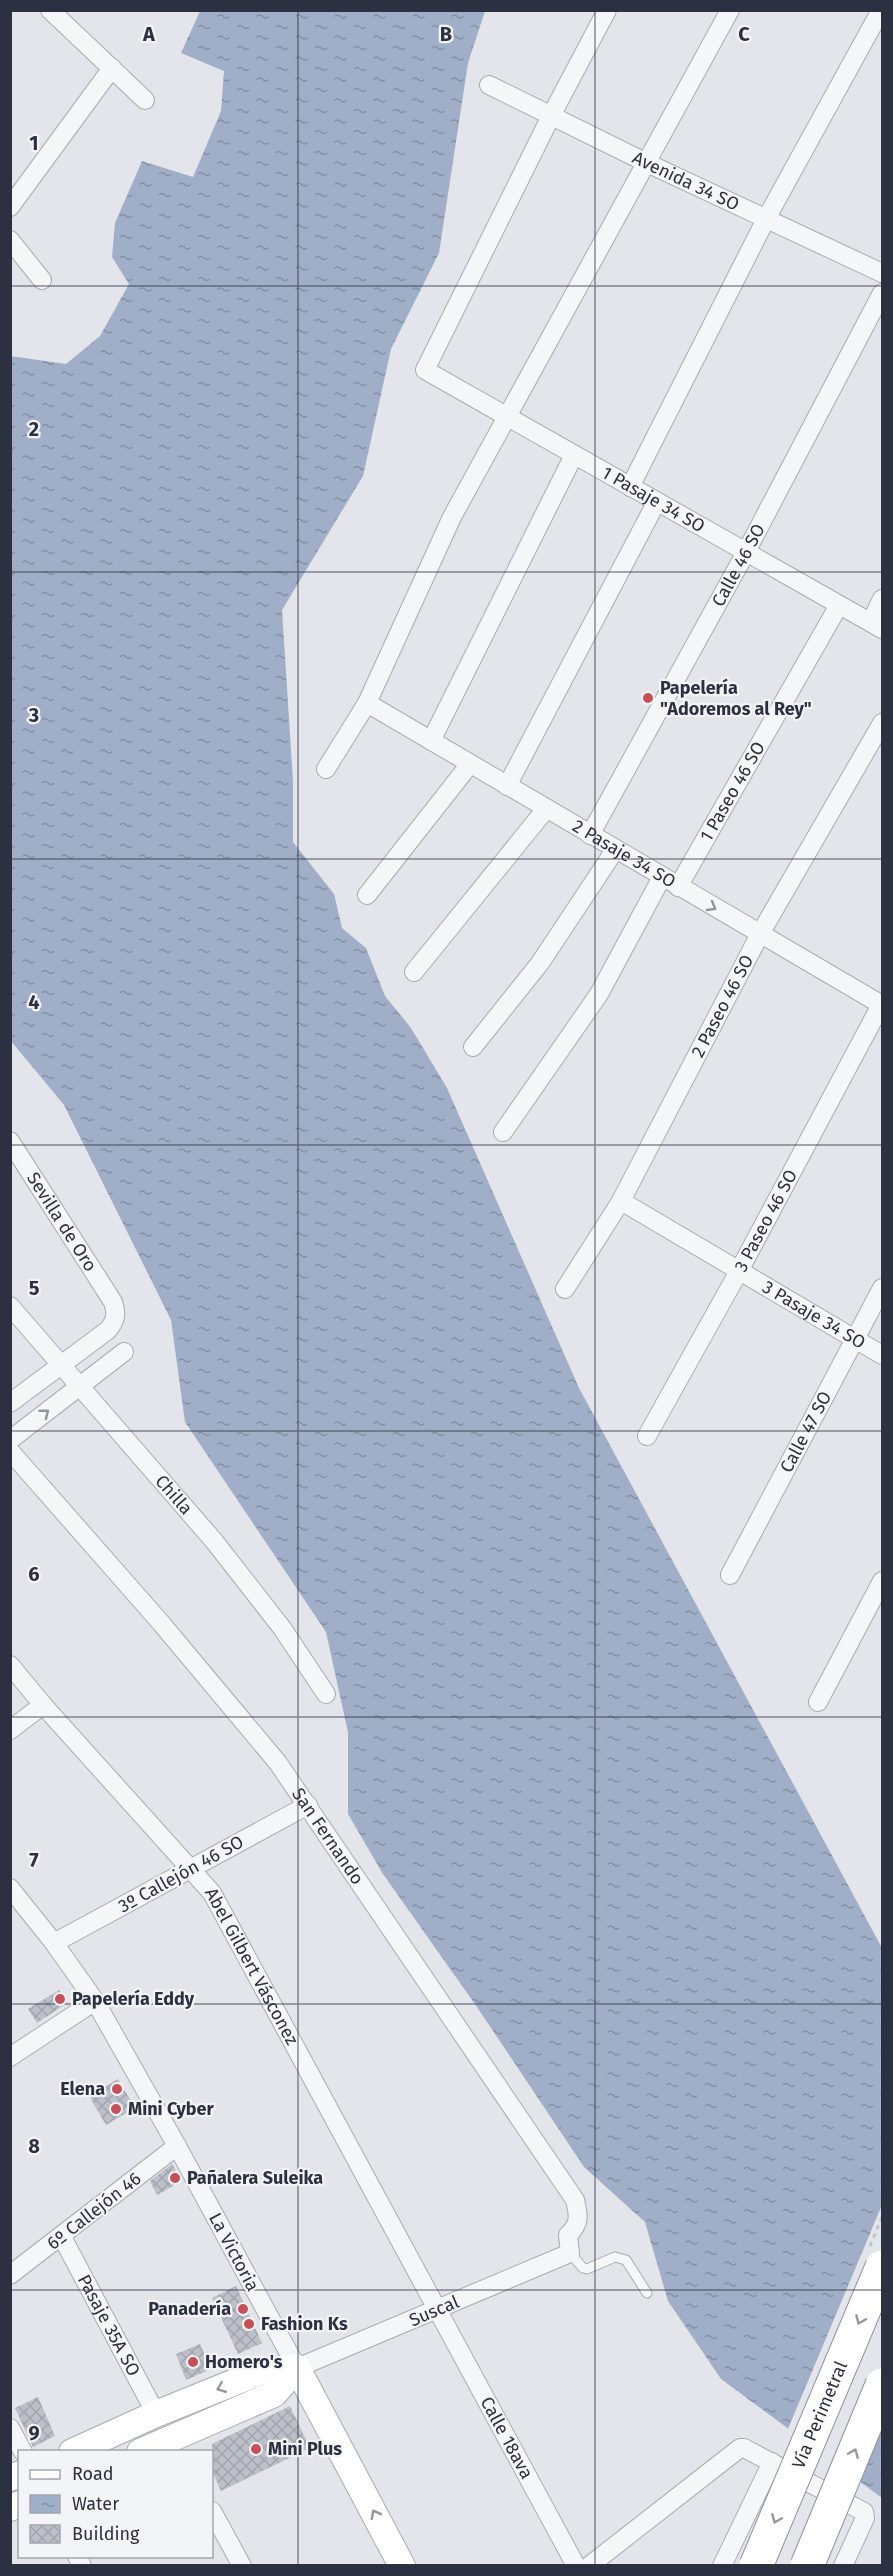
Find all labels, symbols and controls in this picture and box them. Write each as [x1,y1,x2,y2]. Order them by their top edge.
text: A [142,22,156,46]
text: B [440,22,452,46]
text: C [738,22,750,46]
text: 1 [29,131,39,155]
street label: Avenida 34 SO [629,147,743,216]
text: 2 [29,417,39,441]
street label: 1 Pasaje 34 SO [598,462,709,537]
street label: Calle 46 SO [707,520,770,610]
place label: Papelería "Adoremos al Rey" [660,677,812,720]
marker: Papelería "Adoremos al Rey" [641,691,655,705]
text: 3 [28,703,39,727]
street label: 1 Paseo 46 SO [695,738,770,845]
street label: 2 Pasaje 34 SO [569,815,680,893]
one-way arrow [706,899,717,911]
street label: 2 Paseo 46 SO [687,951,758,1061]
text: 4 [28,990,40,1014]
street label: 3 Paseo 46 SO [730,1166,802,1275]
street label: Sevilla de Oro [22,1168,102,1276]
text: 5 [29,1276,40,1300]
street label: 3 Pasaje 34 SO [758,1276,869,1354]
street label: Calle 47 SO [775,1387,836,1476]
one-way arrow [38,1409,49,1420]
street label: Chilla [151,1470,197,1519]
text: 6 [28,1562,40,1586]
street label: San Fernando [287,1784,368,1889]
street label: 3º Callejón 46 SO [115,1831,247,1917]
text: 7 [29,1848,39,1872]
street label: Abel Gilbert Vásconez [200,1884,303,2049]
place label: Papelería Eddy [72,1988,195,2010]
marker: Papelería Eddy [53,1992,67,2006]
place label: Elena [60,2078,105,2100]
marker: Elena [110,2082,124,2096]
place label: Mini Cyber [128,2098,214,2120]
marker: Mini Cyber [109,2102,123,2116]
text: 8 [28,2134,40,2158]
street label: 6º Callejón 46 [43,2167,145,2255]
place label: Pañalera Suleika [187,2167,323,2189]
marker: Pañalera Suleika [168,2171,182,2185]
street label: La Victoria [204,2209,264,2295]
street label: Pasaje 35A SO [73,2271,145,2380]
street label: Suscal [406,2291,462,2331]
place label: Panadería [148,2298,231,2320]
marker: Panadería [236,2302,250,2316]
place label: Fashion Ks [261,2313,348,2335]
one-way arrow [855,2314,867,2325]
marker: Fashion Ks [242,2317,256,2331]
place label: Homero's [205,2351,283,2373]
marker: Homero's [186,2355,200,2369]
street label: Vía Perimetral [787,2358,852,2472]
one-way arrow [216,2381,227,2393]
street label: Calle 18ava [476,2393,538,2483]
text: 9 [28,2421,40,2445]
place label: Mini Plus [268,2438,342,2460]
marker: Mini Plus [249,2442,263,2456]
one-way arrow [847,2449,859,2460]
legend [18,2450,213,2558]
text: Road [72,2463,114,2485]
text: Water [72,2493,119,2515]
one-way arrow [371,2510,382,2520]
one-way arrow [771,2513,783,2524]
text: Building [72,2523,140,2545]

